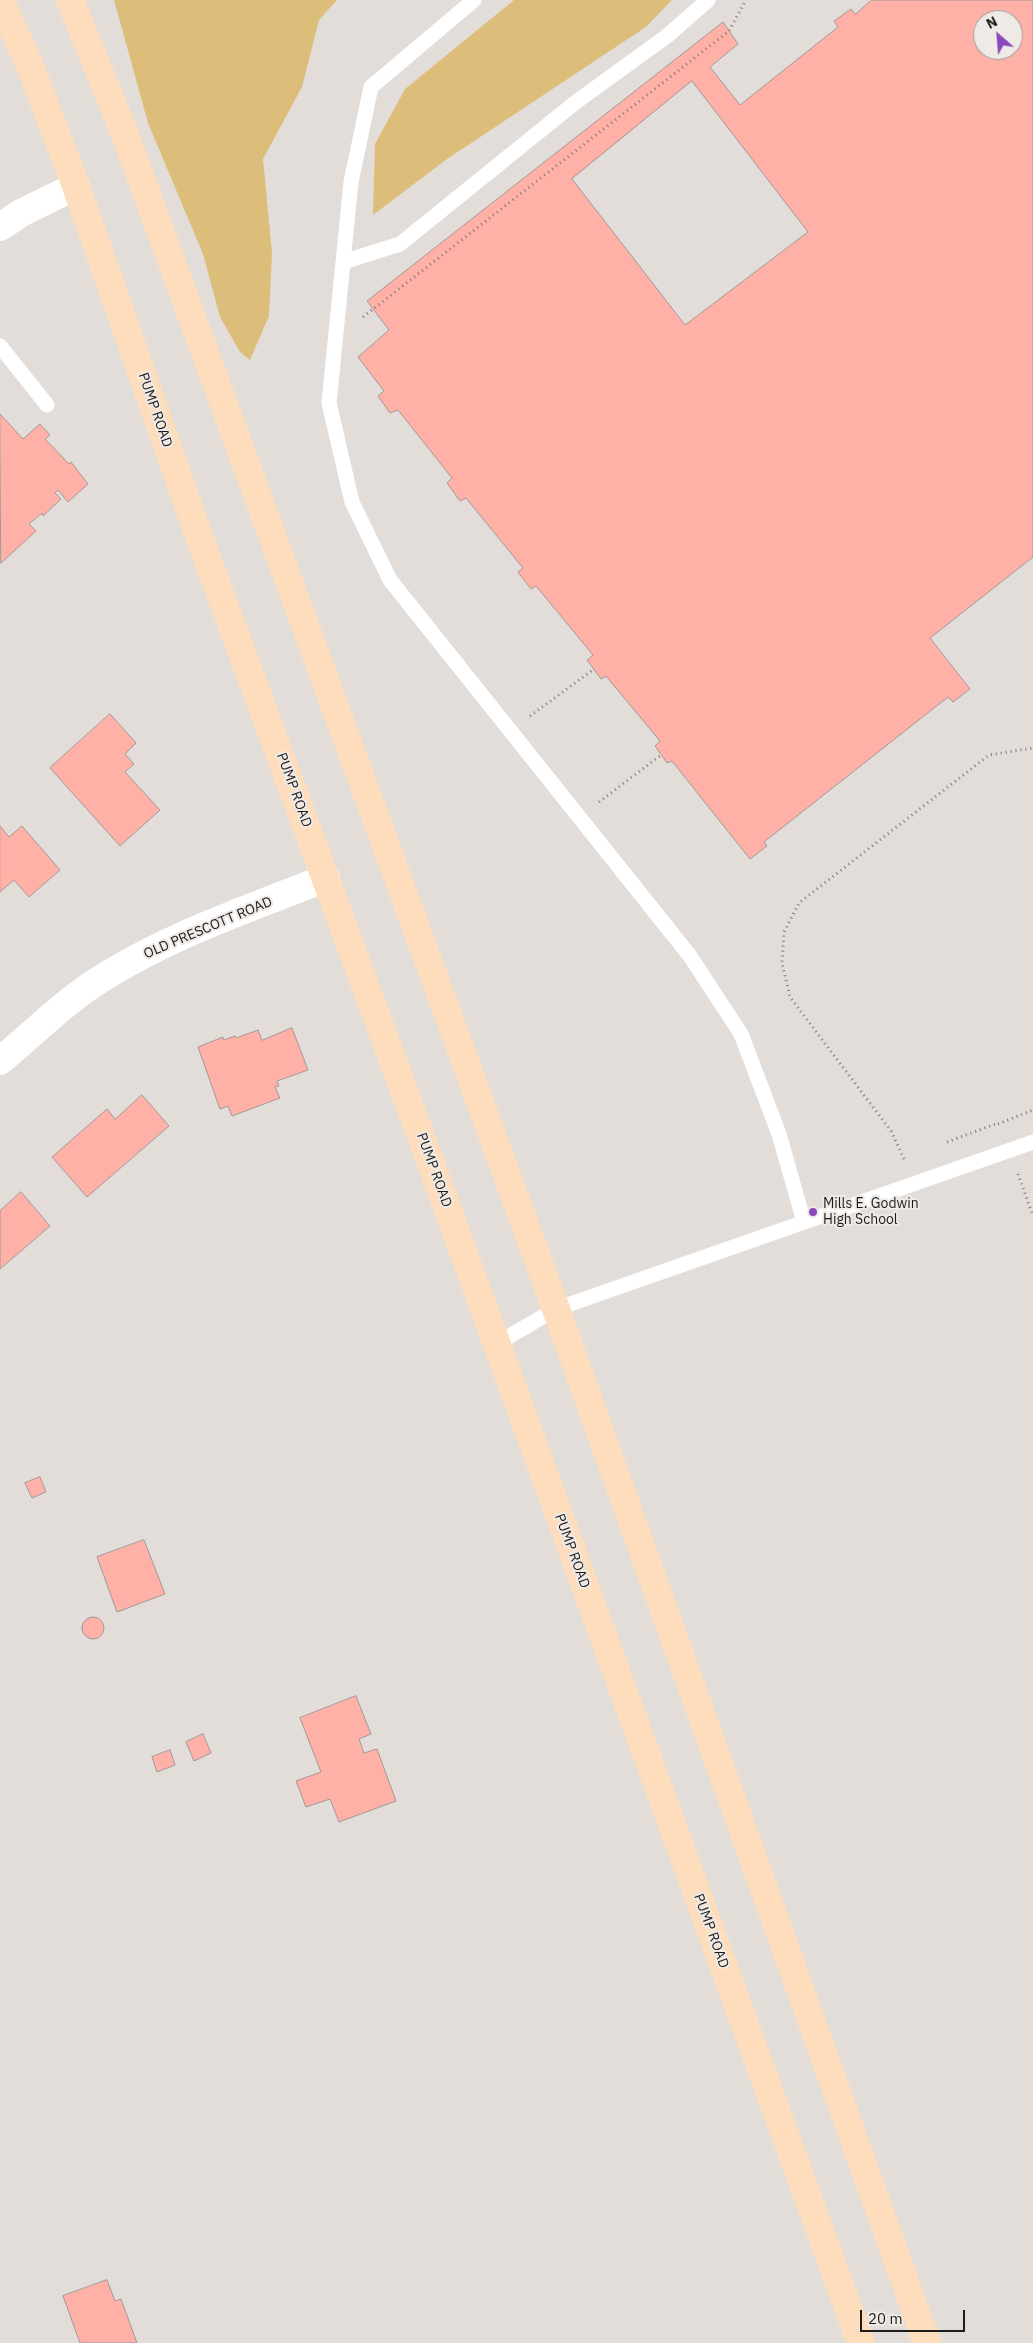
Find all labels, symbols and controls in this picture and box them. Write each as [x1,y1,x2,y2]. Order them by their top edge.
north arrow [973,10,1023,60]
text: N [983,12,1000,33]
street label: PUMP ROAD [134,370,176,450]
street label: PUMP ROAD [273,750,315,830]
street label: OLD PRESCOTT ROAD [141,893,275,963]
street label: PUMP ROAD [413,1130,455,1210]
place label: Mills E. Godwin High School [823,1196,919,1228]
marker: Mills E. Godwin High School [807,1206,819,1218]
street label: PUMP ROAD [551,1511,593,1591]
street label: PUMP ROAD [690,1891,732,1971]
scale bar [863,2300,968,2332]
text: 20 m [868,2309,903,2328]

